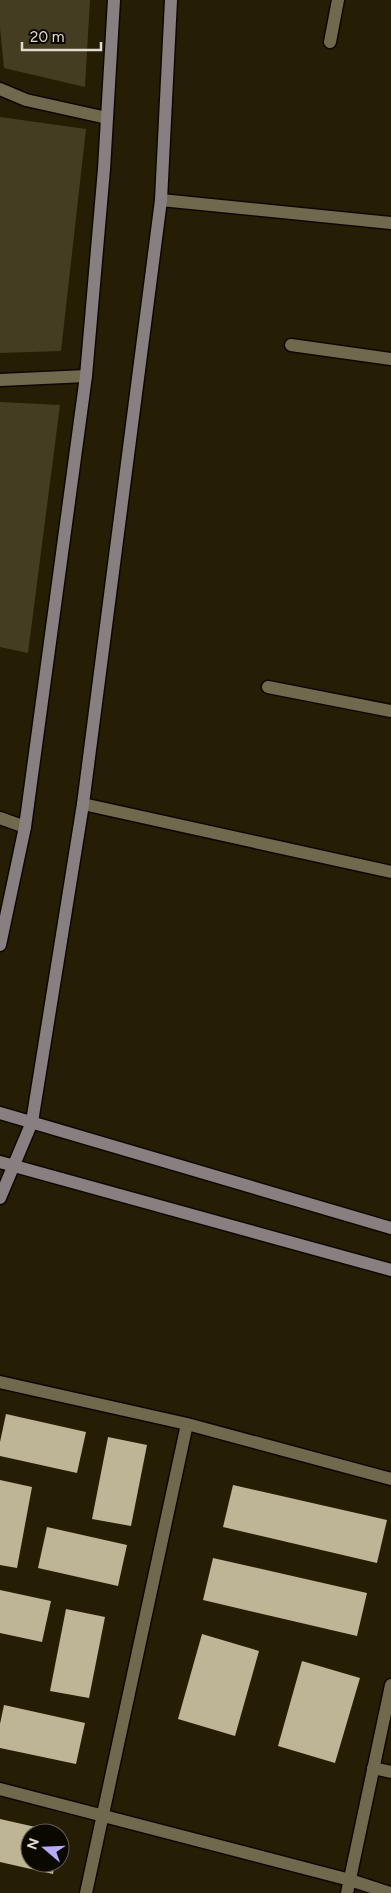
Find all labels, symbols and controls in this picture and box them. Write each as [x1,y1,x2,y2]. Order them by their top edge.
scale bar [22,20,101,52]
text: 20 m [30,28,64,46]
north arrow [20,1823,70,1873]
text: N [23,1836,43,1852]

